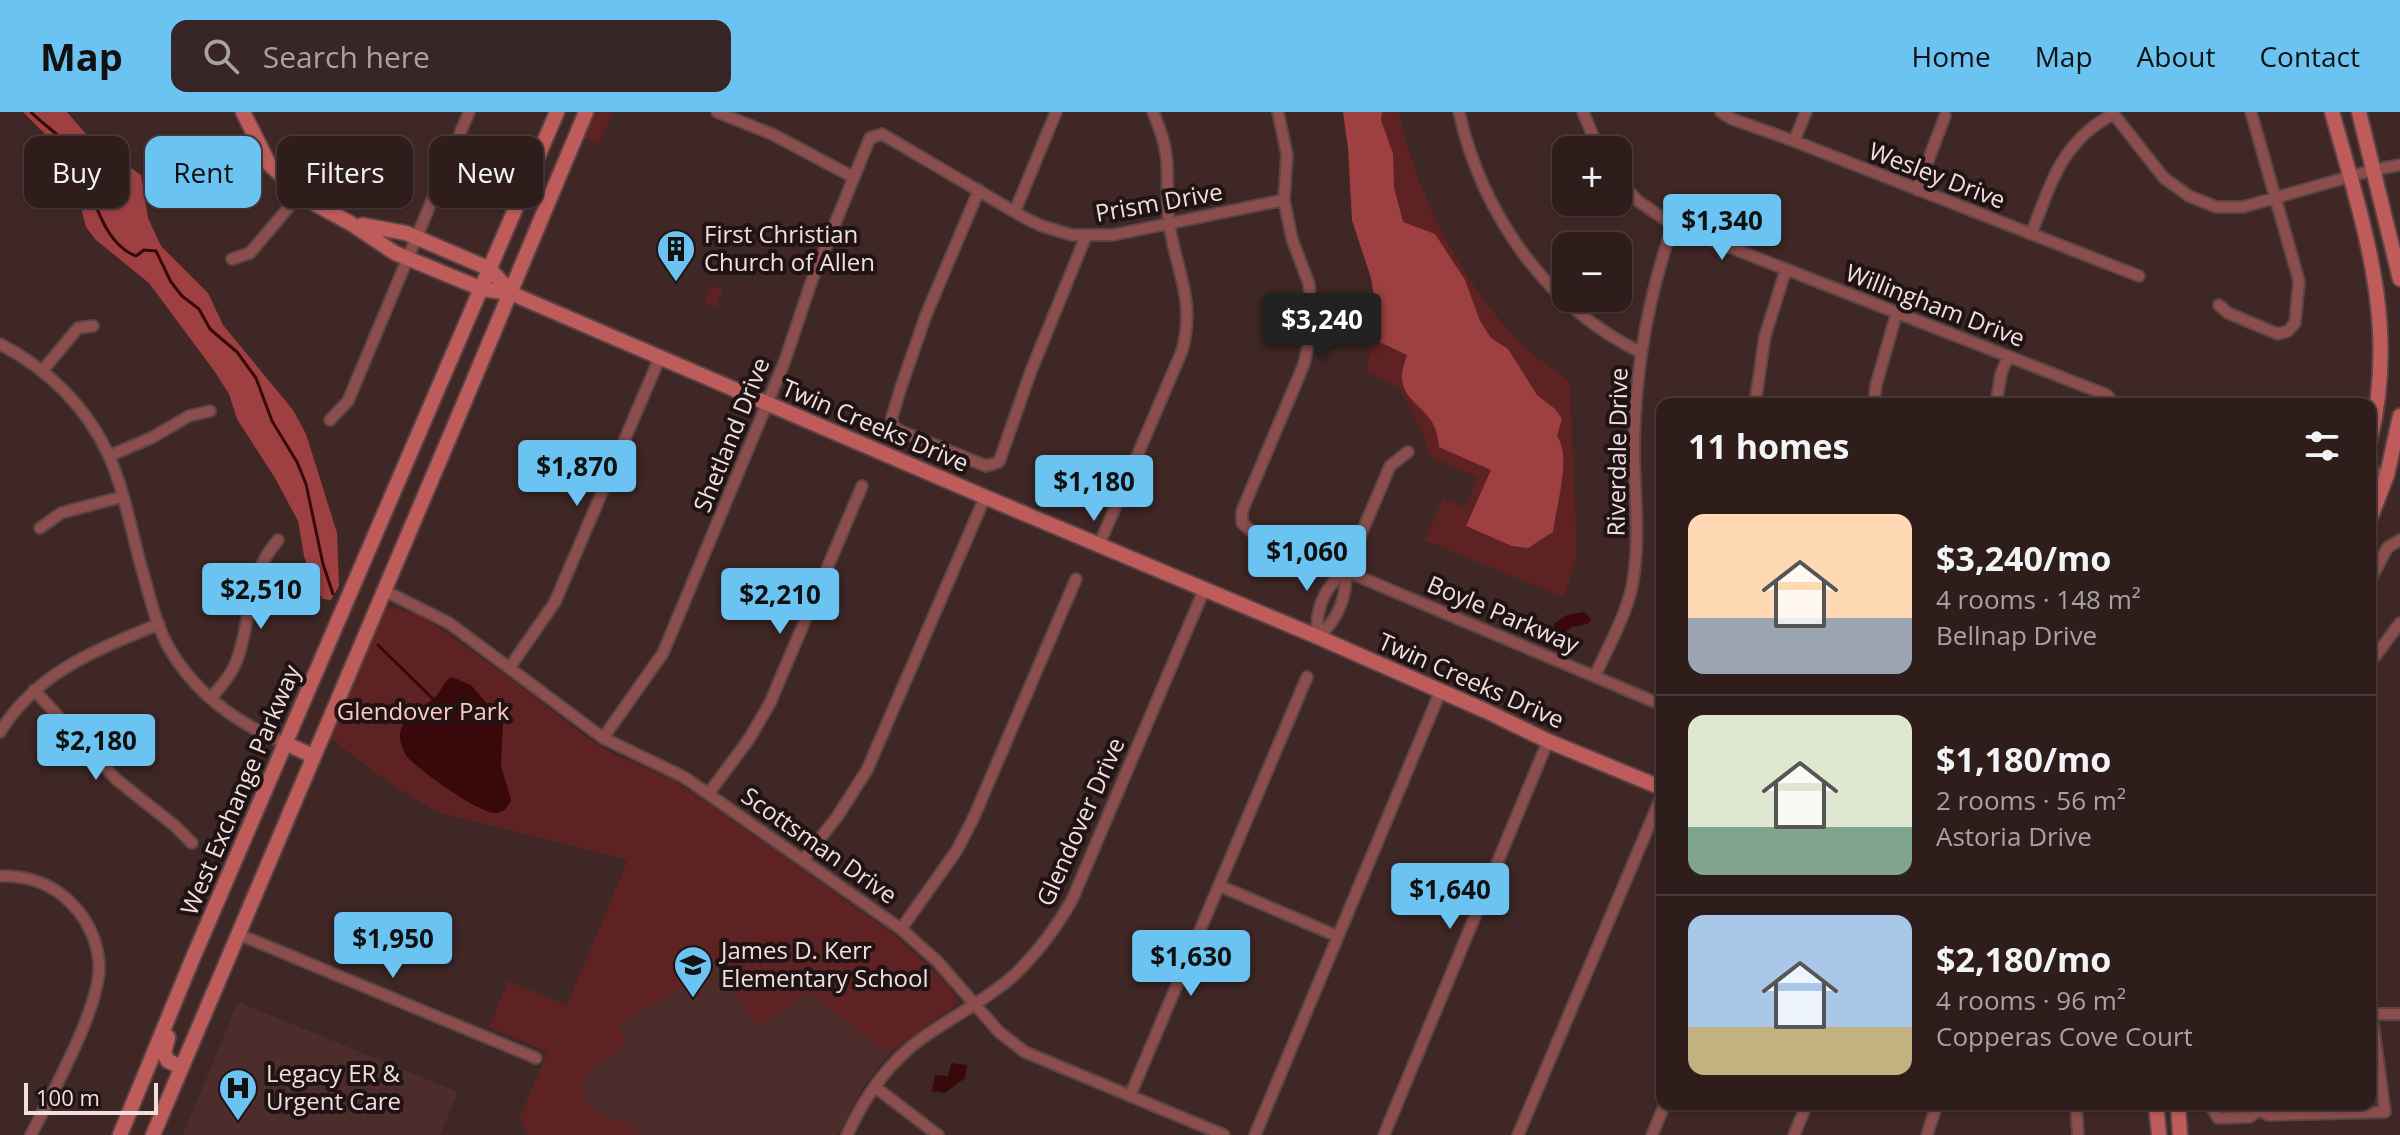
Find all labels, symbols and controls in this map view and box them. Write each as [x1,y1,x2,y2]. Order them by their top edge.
search box [171,20,731,92]
text: Map [40,30,123,82]
icon: search [199,34,243,78]
text: Search here [263,36,430,77]
text: Home [1912,37,1991,75]
text: Map [2035,37,2093,75]
text: About [2137,37,2215,75]
text: Contact [2259,37,2360,75]
street label: Wesley Drive [1865,133,2010,216]
chip: Buy [24,136,129,208]
chip: Rent [145,136,261,208]
chip: Filters [277,136,413,208]
chip: New [429,136,543,208]
map controls [1552,136,1632,312]
button: + [1552,136,1632,216]
street label: Prism Drive [1092,174,1225,229]
pin: $1,340 [1657,194,1787,262]
text: $1,340 [1681,202,1763,238]
place label: First Christian Church of Allen [704,217,875,278]
building icon: First Christian Church of Allen [655,228,697,283]
button: − [1552,232,1632,312]
street label: Willingham Drive [1841,255,2030,354]
pin: $3,240 [1257,293,1387,361]
text: $3,240 [1281,301,1363,337]
street label: Shetland Drive [685,352,777,517]
street label: Riverdale Drive [1599,367,1634,537]
street label: Twin Creeks Drive [777,370,974,479]
text: 11 homes [1688,423,1849,469]
icon: filters [2300,424,2344,468]
pin: $1,870 [512,440,642,508]
text: $1,870 [536,448,618,484]
pin: $1,180 [1029,455,1159,523]
text: $1,180 [1053,463,1135,499]
pin: $1,060 [1242,525,1372,593]
text: $1,060 [1266,533,1348,569]
text: $3,240/mo [1936,535,2111,581]
icon: home [1752,546,1848,642]
pin: $2,510 [196,563,326,631]
street label: Boyle Parkway [1423,567,1585,661]
pin: $2,210 [715,568,845,636]
text: $2,510 [220,571,302,607]
text: $2,210 [739,576,821,612]
text: 4 rooms · 148 m² [1936,581,2141,617]
text: Bellnap Drive [1936,617,2097,653]
street label: Twin Creeks Drive [1374,624,1570,735]
street label: West Exchange Parkway [172,658,308,920]
park label: Glendover Park [337,694,510,727]
pin: $2,180 [31,714,161,782]
text: $2,180 [55,722,137,758]
street label: Glendover Drive [1028,732,1132,911]
text: $1,180/mo [1936,736,2111,782]
icon: home [1752,747,1848,843]
street label: Scottsman Drive [735,779,904,911]
text: 2 rooms · 56 m² [1936,782,2126,818]
text: Astoria Drive [1936,818,2092,854]
pin: $1,640 [1385,863,1515,931]
text: $1,640 [1409,871,1491,907]
pin: $1,950 [328,912,458,980]
text: $1,950 [352,920,434,956]
pin: $1,630 [1126,930,1256,998]
place label: James D. Kerr Elementary School [719,933,929,994]
text: $2,180/mo [1936,936,2111,982]
text: $1,630 [1150,938,1232,974]
school or university icon: James D. Kerr Elementary School [672,944,714,999]
icon: home [1752,947,1848,1043]
text: 4 rooms · 96 m² [1936,982,2126,1018]
text: Copperas Cove Court [1936,1018,2193,1054]
place label: Legacy ER & Urgent Care [266,1056,401,1117]
hospital icon: Legacy ER & Urgent Care [217,1067,259,1122]
scale bar [24,1079,158,1115]
text: 100 m [36,1082,100,1112]

